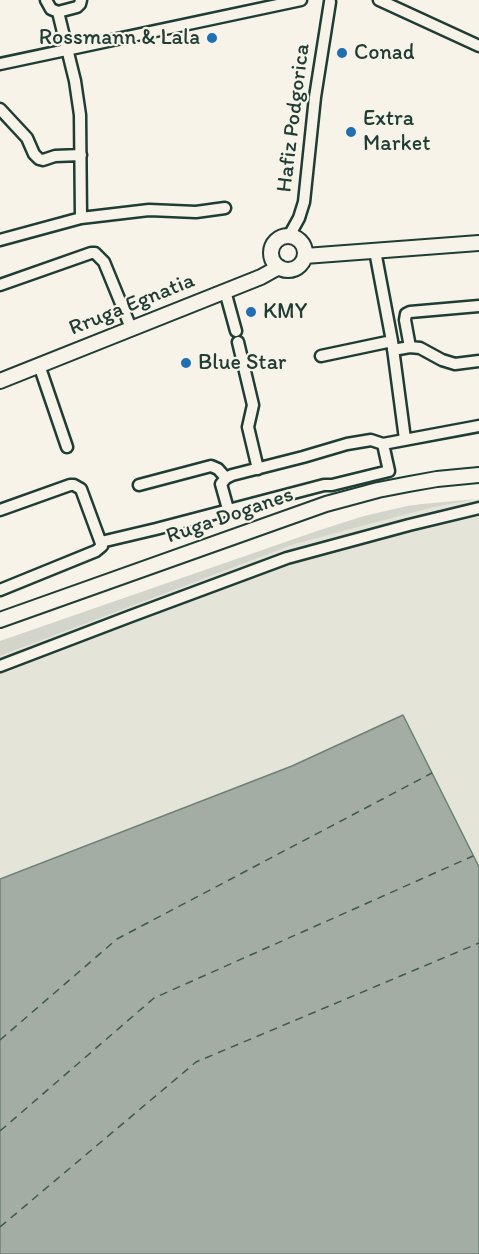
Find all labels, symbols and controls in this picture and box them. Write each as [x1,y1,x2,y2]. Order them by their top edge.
place label: Rossmann & Lala [39,25,200,51]
marker: Rossmann & Lala [205,31,219,45]
place label: Conad [354,40,414,66]
street label: Hafiz Podgorica [272,42,316,194]
marker: Conad [335,46,349,60]
place label: Extra Market [363,106,430,158]
marker: Extra Market [344,125,358,139]
street label: Rruga Egnatia [65,268,199,342]
place label: KMY [263,299,307,325]
marker: KMY [244,305,258,319]
place label: Blue Star [198,350,286,376]
marker: Blue Star [179,356,193,370]
street label: Ruga Doganes [163,482,297,550]

